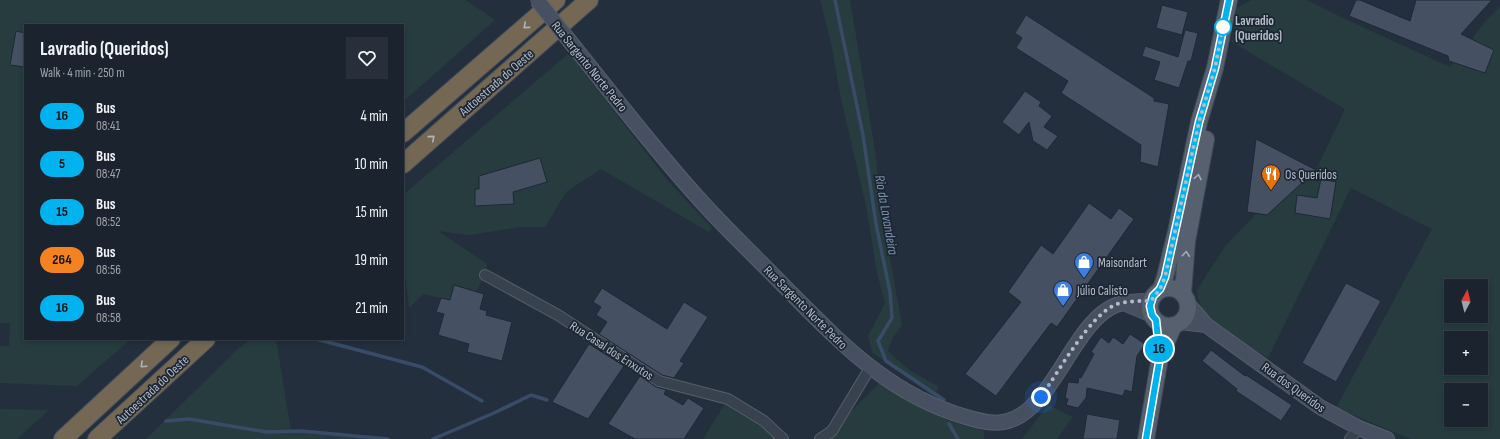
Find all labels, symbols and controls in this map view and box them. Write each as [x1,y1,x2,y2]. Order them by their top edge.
place label: Lavradio (Queridos) [1235,13,1282,44]
street label: Rua Sargento Norte Pedro [548,18,631,115]
marker: Lavradio (Queridos) [1214,18,1232,36]
one-way arrow [524,21,531,28]
button: heart [346,37,388,79]
text: Lavradio (Queridos) [40,38,169,61]
street label: Autoestrada do Oeste [455,46,537,120]
text: Walk · 4 min · 250 m [40,65,125,81]
text: Bus [96,99,115,118]
text: 16 [56,107,68,124]
text: 4 min [361,107,388,126]
text: 08:41 [96,118,120,134]
one-way arrow [428,136,435,143]
text: Bus [96,147,115,166]
text: 5 [59,155,65,172]
text: 10 min [355,155,388,174]
restaurant icon: Os Queridos [1260,163,1282,191]
text: 08:47 [96,166,121,182]
place label: Os Queridos [1285,167,1337,183]
water label: Rio da Lavandeira [871,174,902,257]
one-way arrow [1194,174,1202,180]
text: Bus [96,195,115,214]
text: 15 [56,203,68,220]
text: 15 min [356,203,388,222]
text: 08:52 [96,214,121,230]
text: Bus [96,243,115,262]
text: 264 [52,251,72,268]
text: 19 min [355,251,388,270]
shop icon: Maisondart [1073,251,1095,279]
one-way arrow [1181,251,1190,257]
place label: Maisondart [1098,255,1147,271]
text: 08:56 [96,262,121,278]
street label: Rua Sargento Norte Pedro [760,262,851,353]
shop icon: Júlio Calisto [1052,279,1074,307]
north arrow [1444,279,1488,323]
map controls [1444,279,1488,427]
place label: Júlio Calisto [1076,283,1128,299]
text: Bus [96,291,115,310]
text: 16 [56,299,68,316]
text: 21 min [355,299,388,318]
text: 08:58 [96,310,121,326]
street label: Rua Casal dos Enxutos [567,318,657,384]
button: + [1444,331,1488,375]
line badge: 16 [1141,336,1177,362]
text: 16 [1153,340,1165,357]
street label: Autoestrada do Oeste [112,352,192,428]
street label: Rua dos Queridos [1258,359,1329,416]
one-way arrow [140,361,147,368]
button: − [1444,383,1488,427]
your location [1031,387,1051,407]

